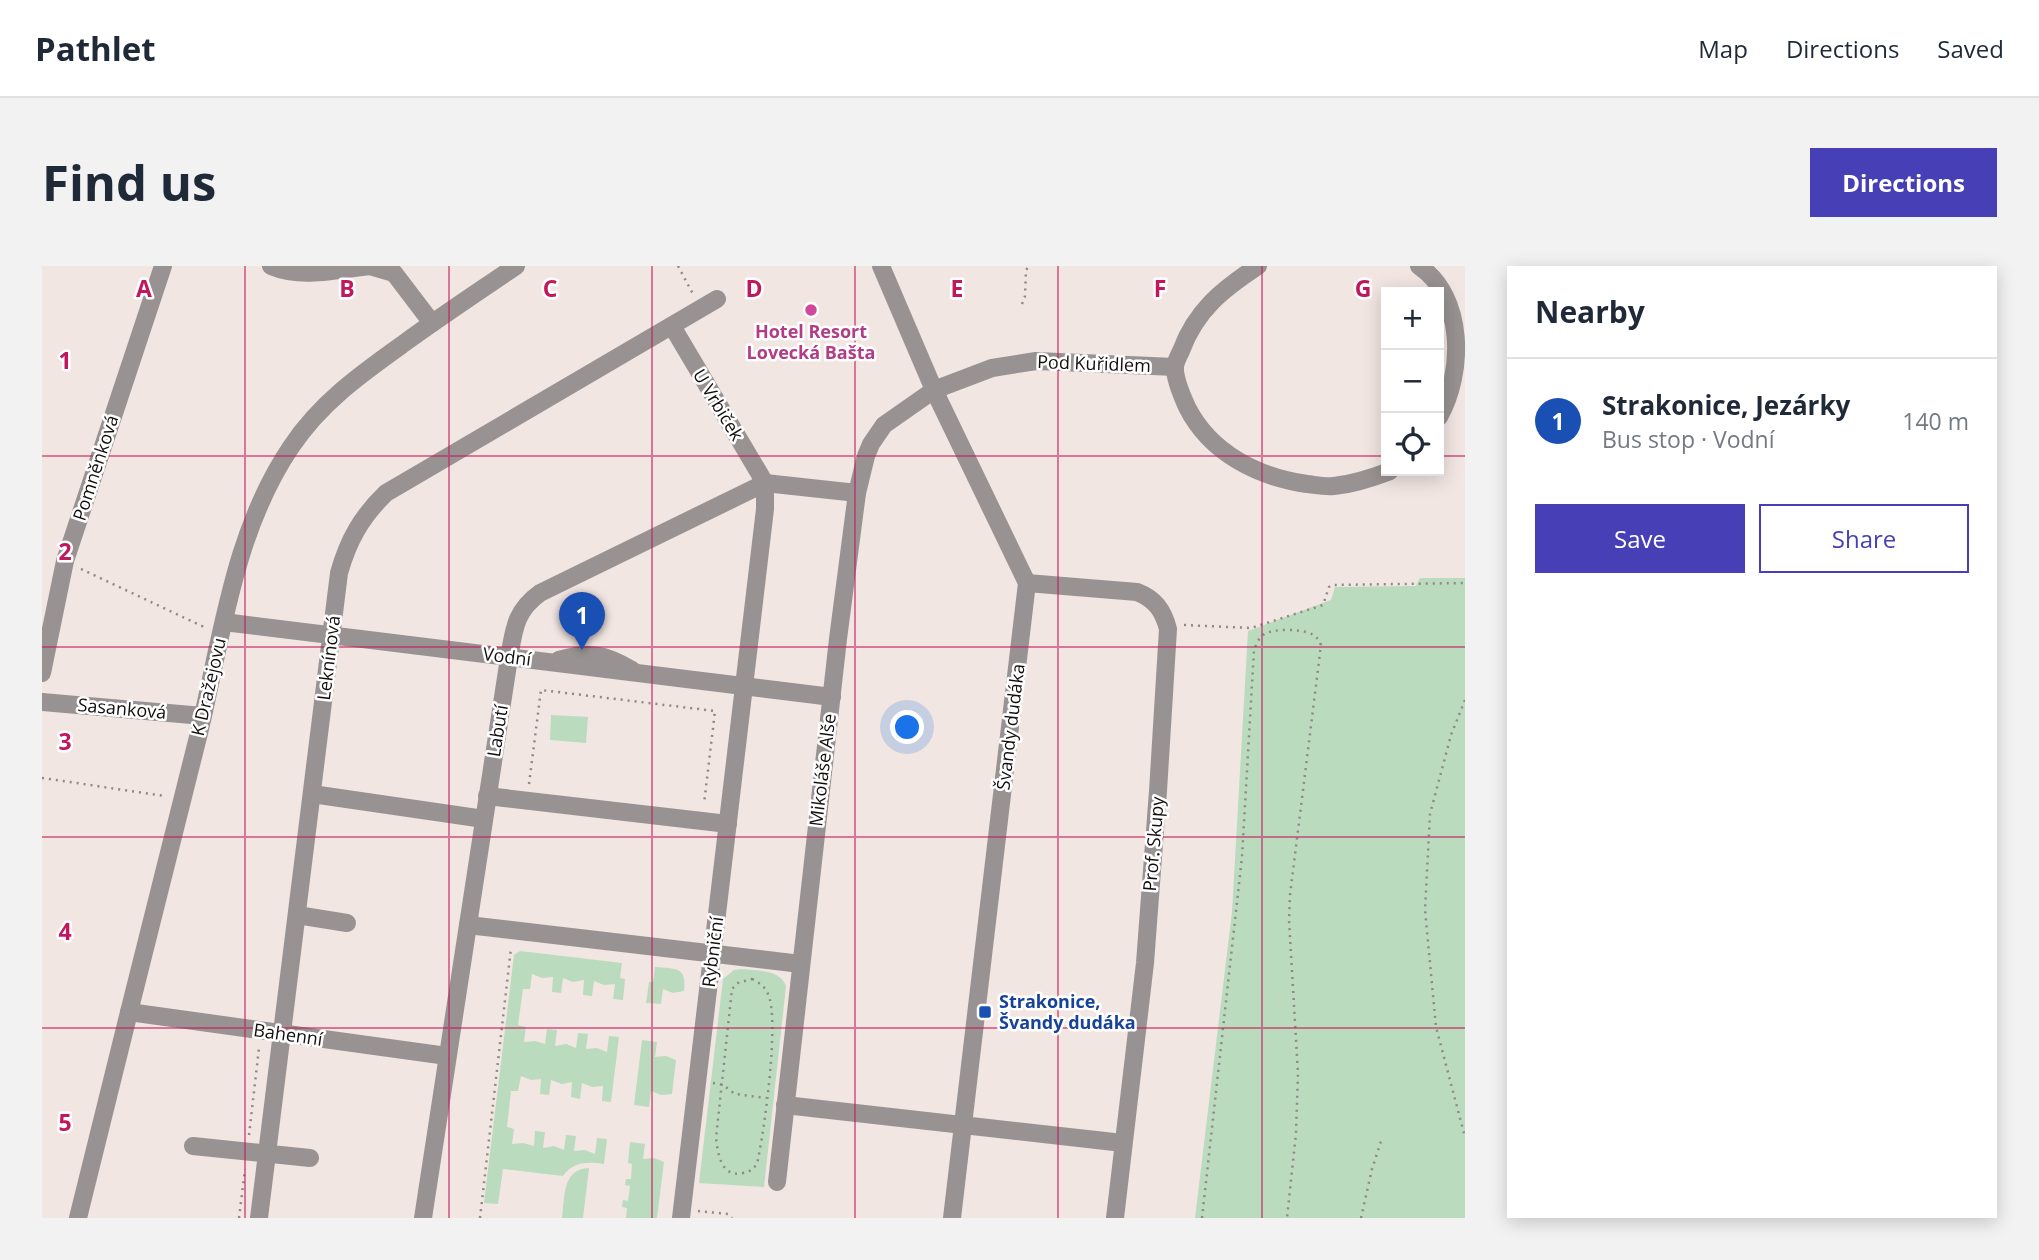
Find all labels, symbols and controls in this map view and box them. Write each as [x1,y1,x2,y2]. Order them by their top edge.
text: Pathlet [35,26,156,71]
text: Map [1698,32,1748,65]
text: Directions [1786,32,1899,65]
text: Saved [1937,32,2004,65]
button: Directions [1810,148,1997,217]
text: Find us [42,149,216,215]
text: A [136,272,152,304]
text: B [339,272,355,304]
text: C [543,272,557,304]
text: D [745,272,763,304]
text: E [951,272,963,304]
text: F [1154,272,1166,304]
text: G [1355,272,1371,304]
map controls [1381,287,1444,476]
button: + [1381,287,1444,350]
text: Nearby [1535,291,1645,332]
marker: Hotel Resort Lovecká Bašta [803,302,819,318]
place label: Hotel Resort Lovecká Bašta [747,319,875,364]
text: 1 [58,344,72,376]
street label: Pod Kuřidlem [1037,349,1151,377]
button: − [1381,350,1444,413]
street label: U Vrbiček [688,364,750,445]
text: Strakonice, Jezárky [1602,387,1850,423]
text: 1 [1551,405,1565,437]
text: 140 m [1902,405,1969,437]
street label: Pomněnková [67,412,123,524]
button: locate [1381,413,1444,476]
text: Bus stop · Vodní [1602,423,1775,455]
button: Save [1535,504,1745,573]
button: Share [1759,504,1969,573]
text: 2 [58,535,72,567]
pin: 1 [559,592,605,650]
street label: Leknínová [311,614,345,702]
street label: K Dražejovu [185,635,231,738]
street label: Vodní [482,641,533,671]
street label: Švandy dudáka [990,662,1030,791]
street label: Sasanková [77,692,167,724]
street label: Labutí [481,703,513,759]
your location [890,710,924,744]
street label: Mikoláše Alše [803,712,841,828]
text: 3 [58,725,72,757]
street label: Prof. Skupy [1137,795,1169,892]
text: 4 [58,915,72,947]
street label: Rybniční [696,915,728,989]
place label: Strakonice, Švandy dudáka [999,989,1136,1034]
marker: Strakonice, Švandy dudáka [977,1004,993,1020]
street label: Bahenní [252,1017,325,1051]
text: 5 [58,1106,72,1138]

